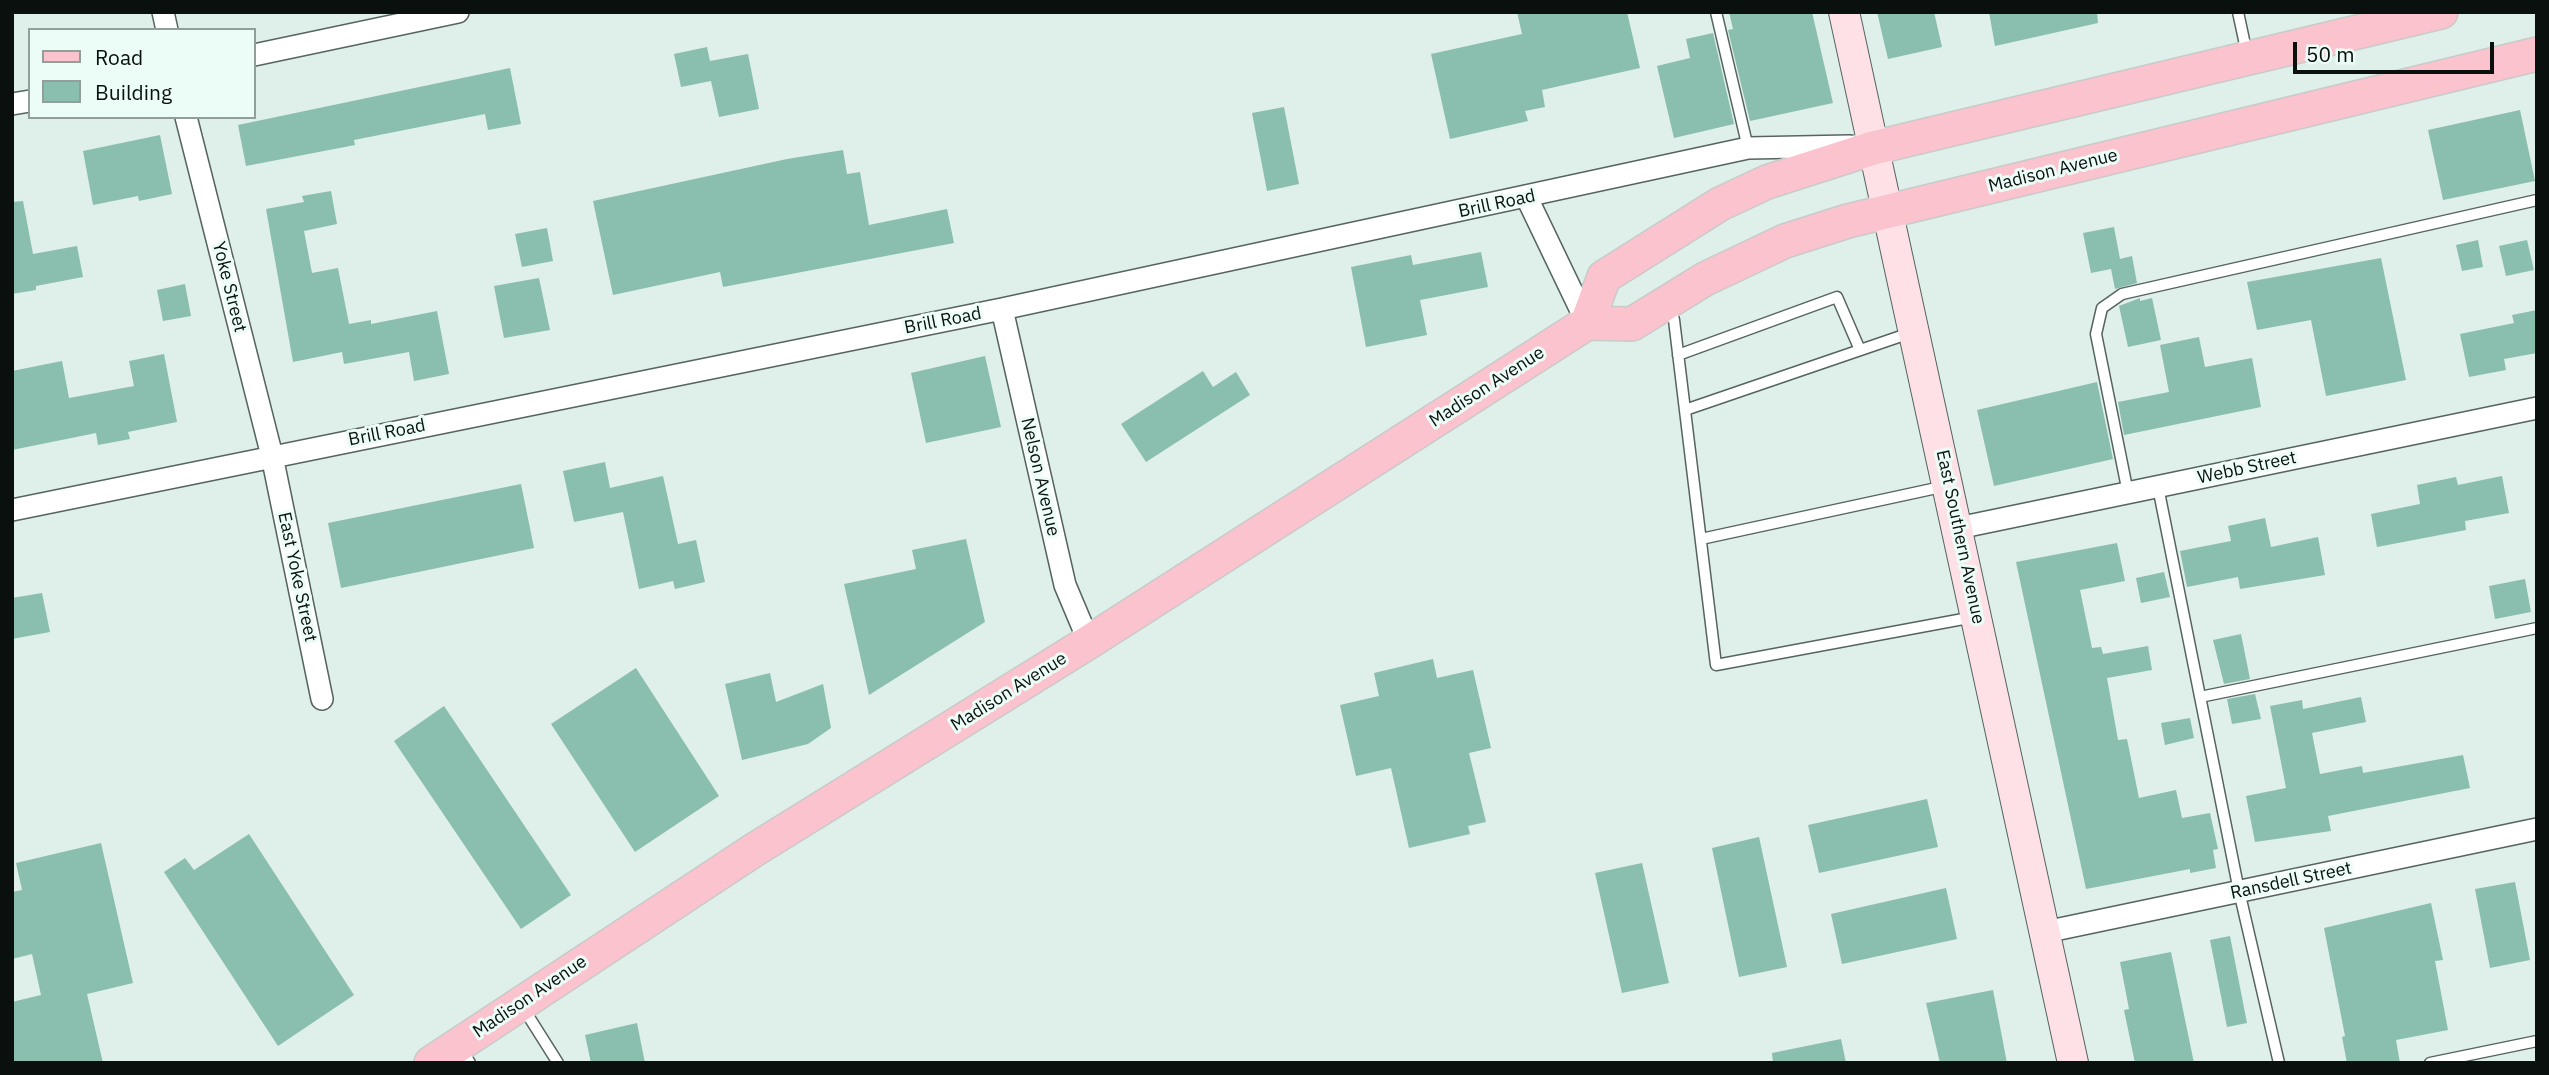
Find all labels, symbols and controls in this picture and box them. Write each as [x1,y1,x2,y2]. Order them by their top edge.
legend [28,28,256,119]
scale bar [2297,28,2498,72]
text: 50 m [2306,40,2355,68]
text: Road [95,43,143,71]
text: Building [95,78,172,106]
street label: Madison Avenue [1986,144,2120,198]
street label: Brill Road [1457,185,1537,223]
street label: Yoke Street [207,239,251,335]
street label: Brill Road [903,303,983,339]
street label: Madison Avenue [1426,342,1548,432]
street label: Brill Road [347,415,427,451]
street label: Nelson Avenue [1016,416,1064,538]
street label: Webb Street [2196,447,2298,489]
street label: East Southern Avenue [1931,448,1989,626]
street label: East Yoke Street [273,510,321,644]
street label: Madison Avenue [947,648,1071,736]
street label: Ransdell Street [2228,858,2354,904]
street label: Madison Avenue [469,951,591,1043]

